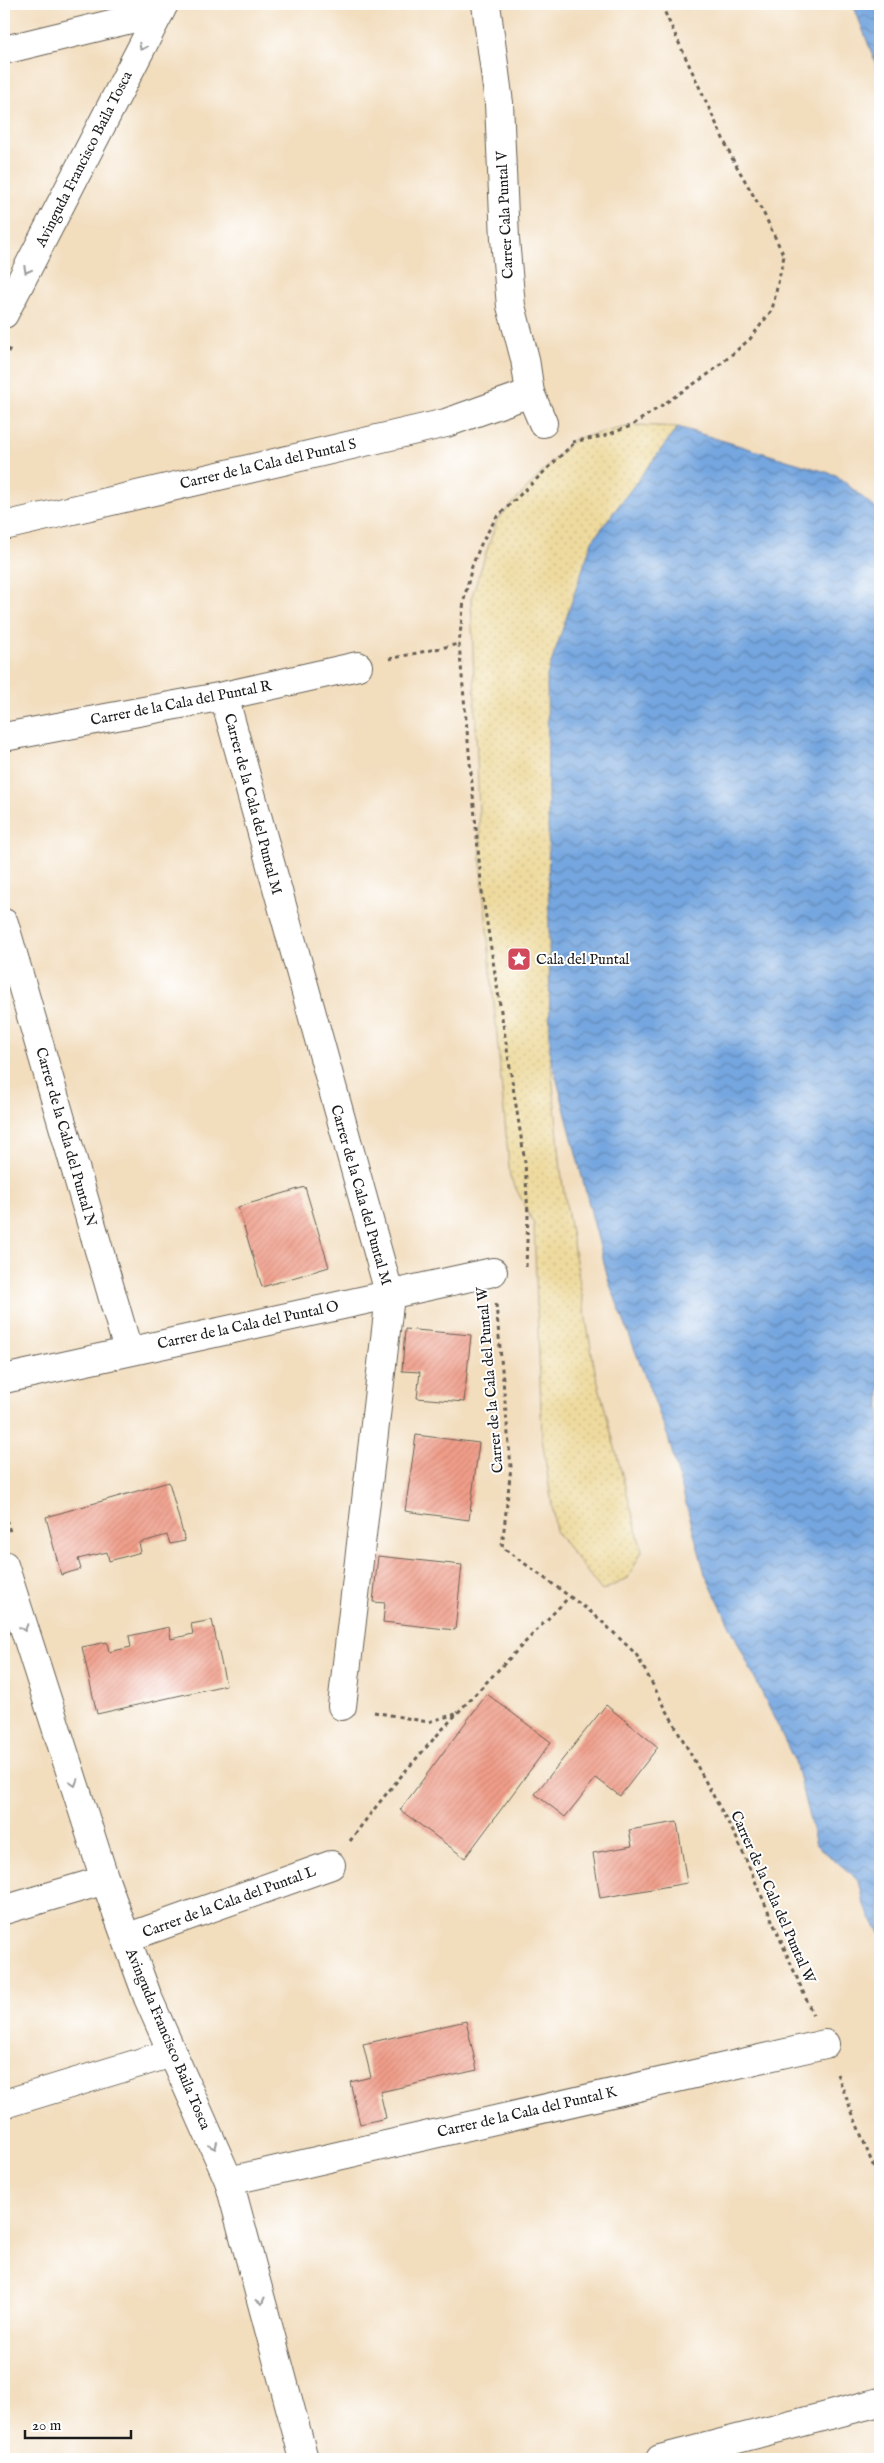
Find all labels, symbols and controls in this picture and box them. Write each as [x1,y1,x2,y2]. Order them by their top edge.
one-way arrow [138,42,148,51]
street label: Avinguda Francisco Baila Tosca [31,67,137,251]
street label: Carrer Cala Puntal V [492,149,518,280]
one-way arrow [23,264,33,273]
street label: Carrer de la Cala del Puntal S [178,434,358,494]
street label: Carrer de la Cala del Puntal R [89,676,274,730]
street label: Carrer de la Cala del Puntal M [220,711,286,897]
place icon: Cala del Puntal [506,946,532,972]
place label: Cala del Puntal [536,950,630,969]
street label: Carrer de la Cala del Puntal N [31,1045,101,1229]
street label: Carrer de la Cala del Puntal M [326,1103,396,1287]
street label: Carrer de la Cala del Puntal W [472,1285,508,1474]
street label: Carrer de la Cala del Puntal O [156,1296,340,1354]
one-way arrow [18,1623,28,1632]
one-way arrow [68,1778,78,1786]
street label: Carrer de la Cala del Puntal W [726,1808,820,1987]
street label: Carrer de la Cala del Puntal L [140,1862,319,1942]
street label: Avinguda Francisco Baila Tosca [121,1945,215,2133]
street label: Carrer de la Cala del Puntal K [435,2082,619,2142]
one-way arrow [207,2141,218,2150]
one-way arrow [255,2297,266,2306]
scale bar [25,2408,131,2440]
text: 20 m [32,2416,62,2435]

